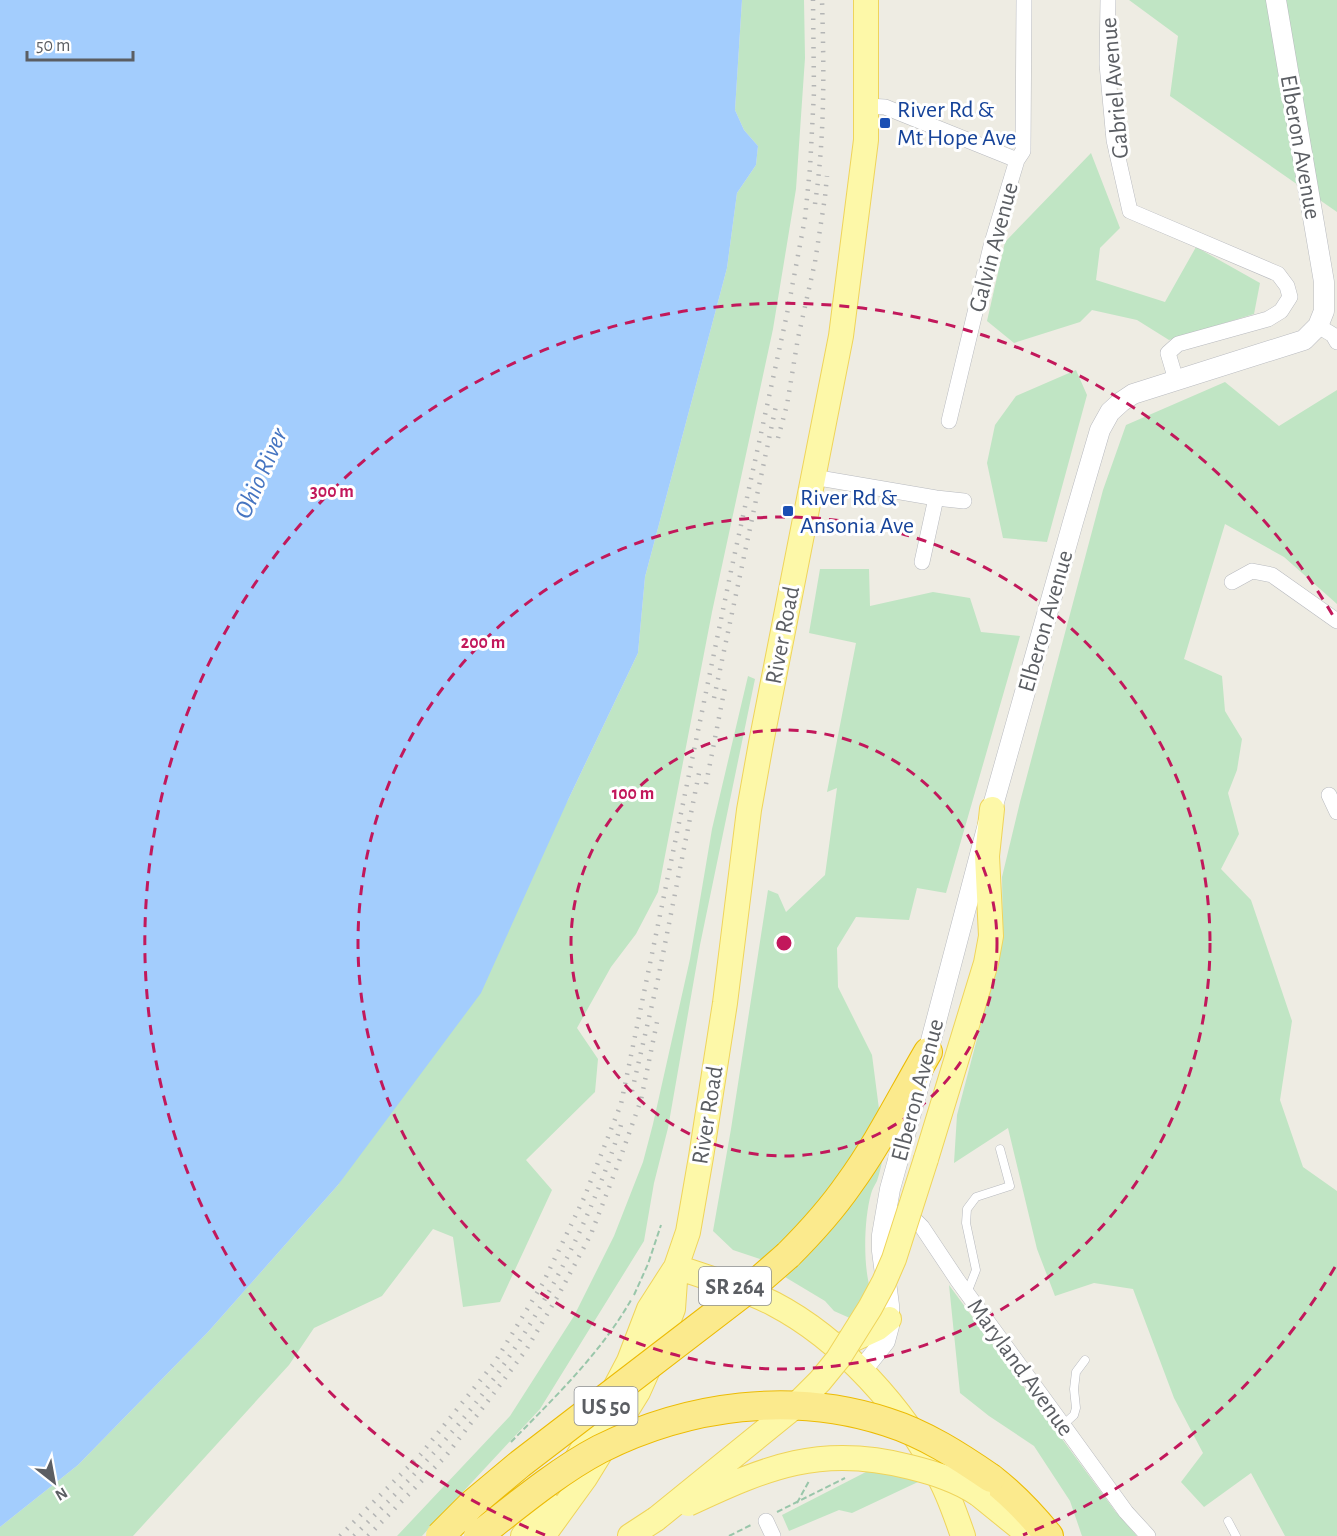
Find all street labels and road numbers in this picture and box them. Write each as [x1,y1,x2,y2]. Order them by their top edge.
street label: Gabriel Avenue [1097,16,1133,160]
street label: Elberon Avenue [1275,73,1325,221]
street label: Galvin Avenue [965,180,1023,315]
street label: Elberon Avenue [1014,548,1078,695]
street label: River Road [762,584,804,686]
street label: Elberon Avenue [887,1016,949,1164]
street label: River Road [688,1064,728,1166]
road number: SR 264 [699,1267,771,1305]
street label: Maryland Avenue [962,1294,1078,1441]
road number: US 50 [574,1387,638,1425]

